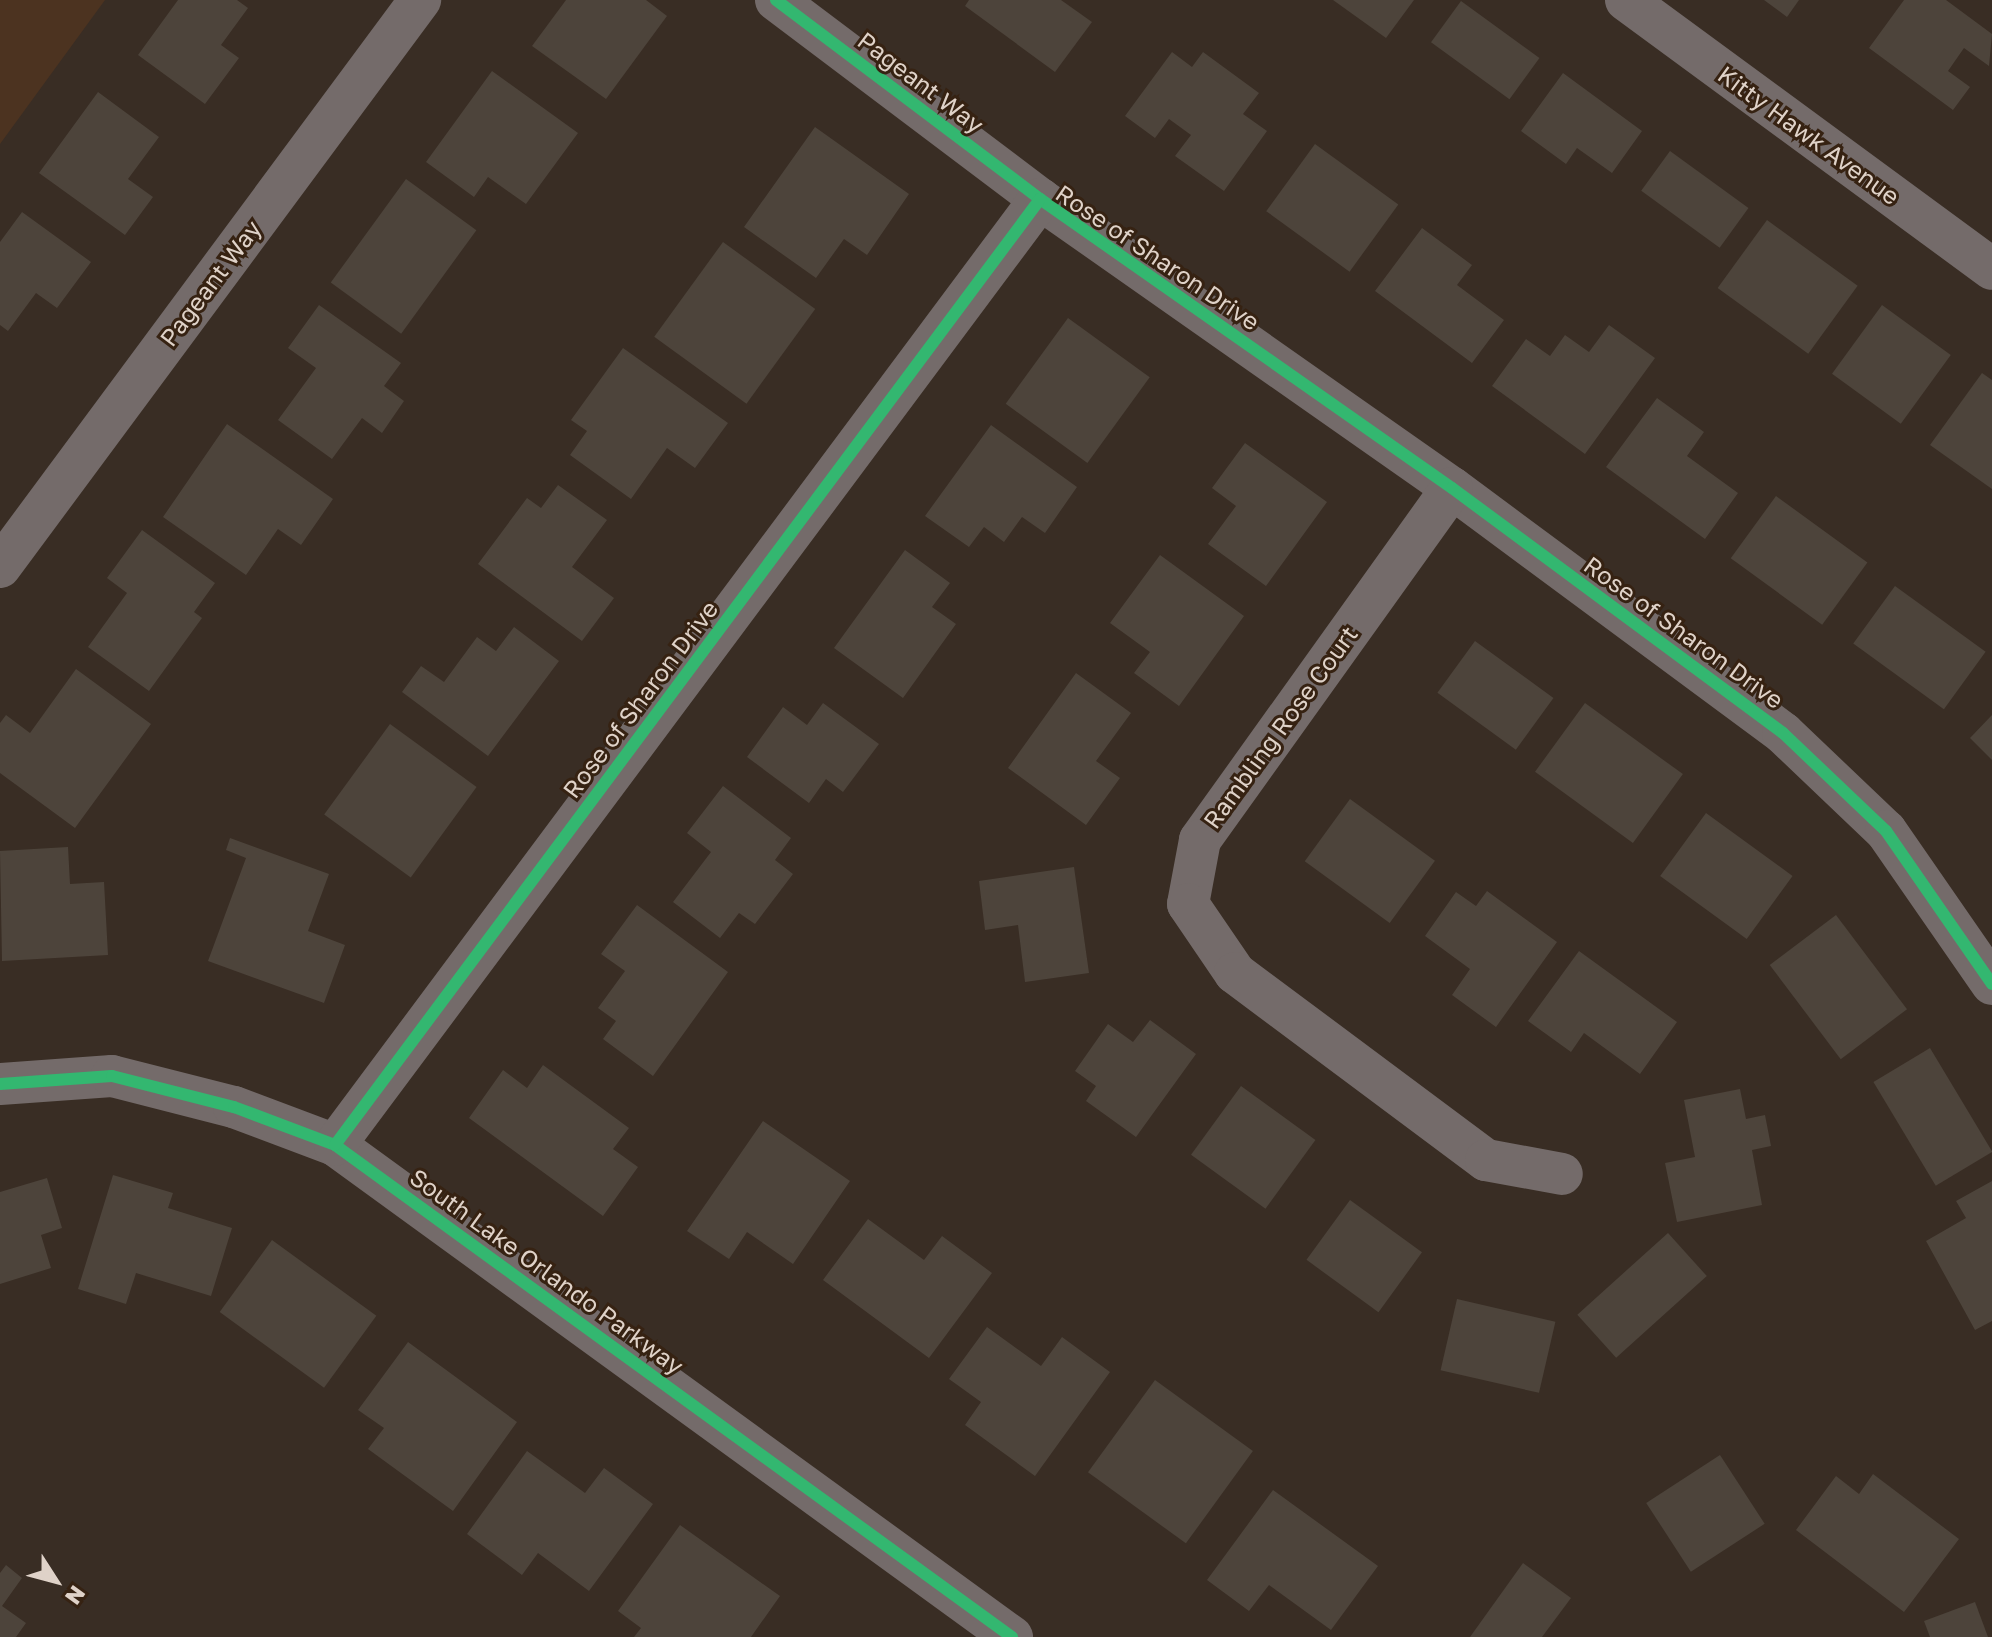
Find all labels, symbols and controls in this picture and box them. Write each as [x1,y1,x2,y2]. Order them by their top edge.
street label: Pageant Way [852,25,990,139]
street label: Kitty Hawk Avenue [1713,60,1905,210]
street label: Rose of Sharon Drive [1051,178,1265,336]
street label: Pageant Way [153,214,267,352]
street label: Rose of Sharon Drive [1579,550,1789,714]
street label: Rose of Sharon Drive [556,595,724,803]
street label: Rambling Rose Court [1197,620,1363,834]
street label: South Lake Orlando Parkway [405,1162,689,1380]
north arrow [16,1541,96,1621]
text: N [60,1581,92,1610]

